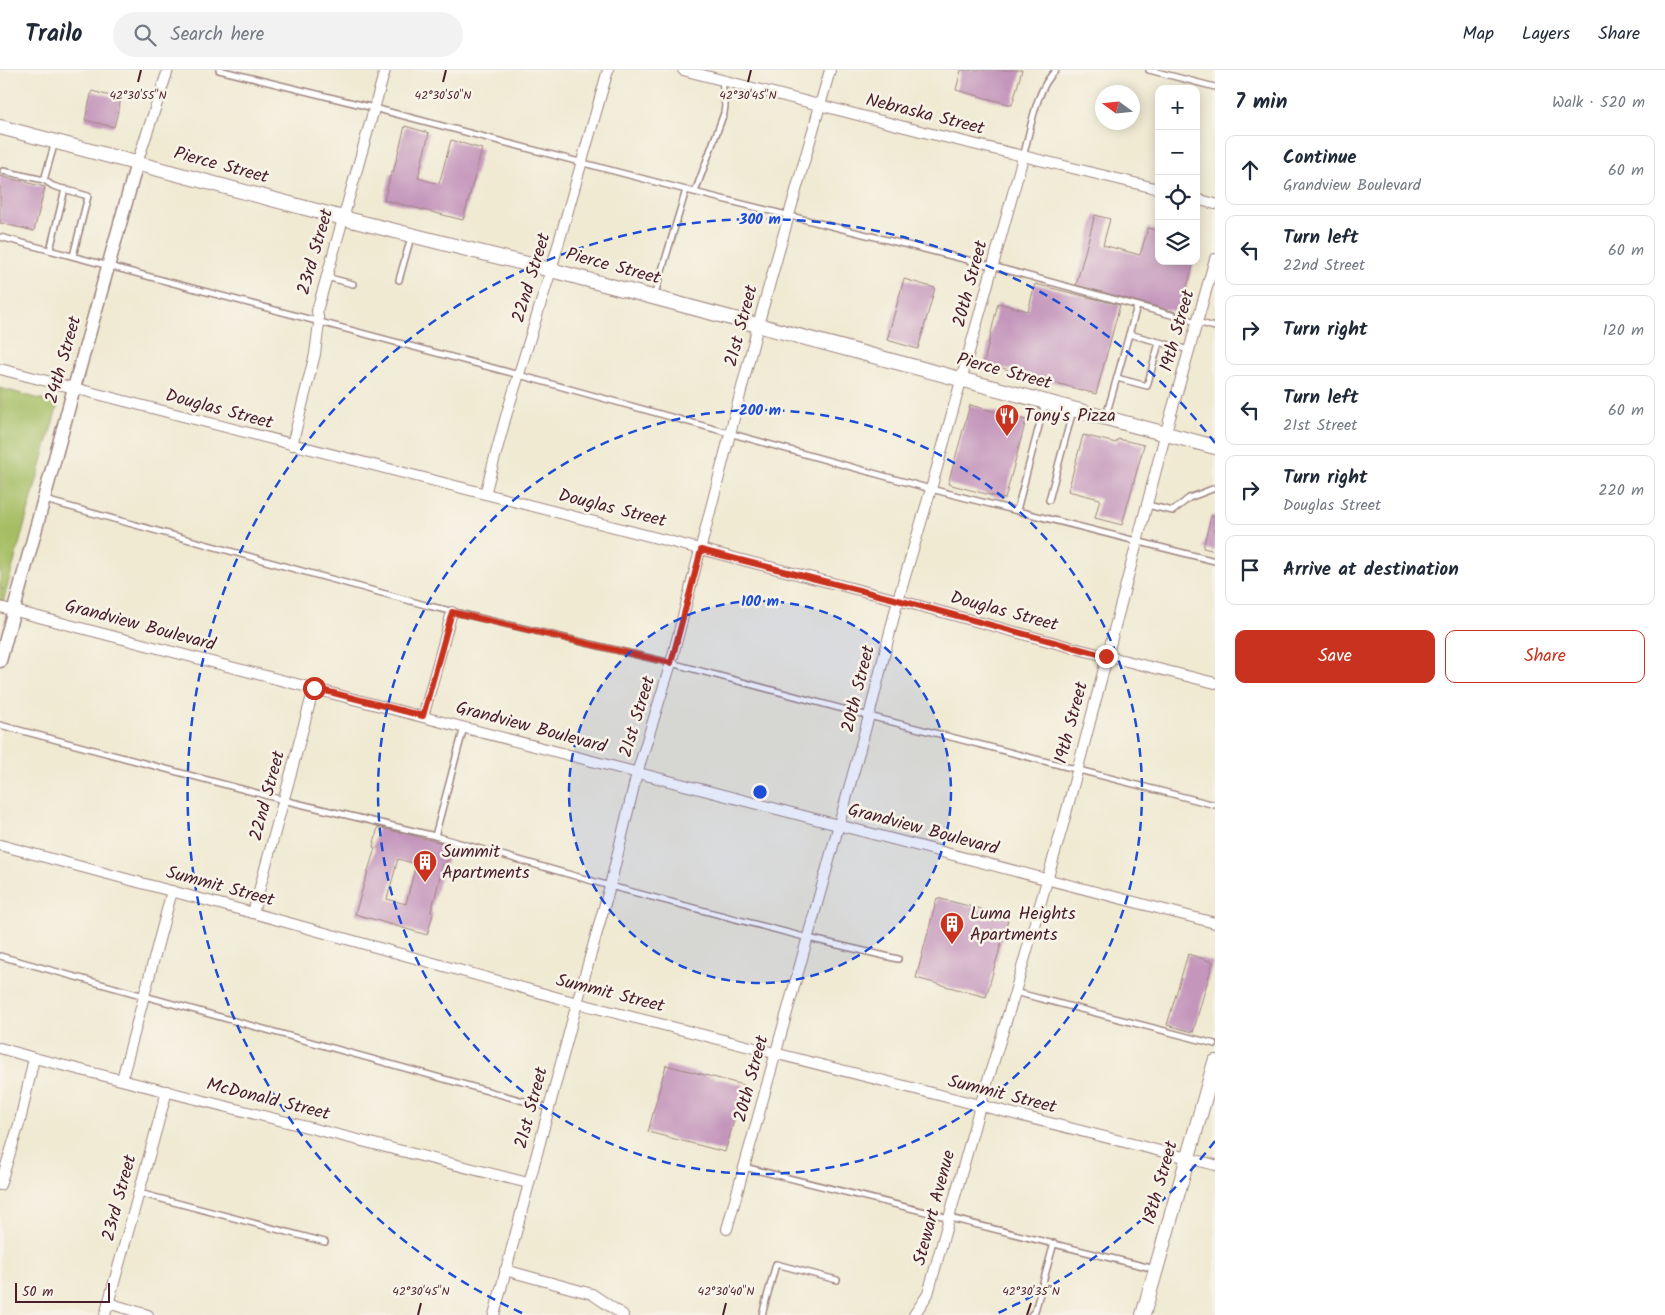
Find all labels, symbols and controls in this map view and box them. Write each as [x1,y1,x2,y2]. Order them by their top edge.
search box [113,12,463,57]
text: Trailo [25,15,83,54]
text: Search here [171,20,264,50]
text: Map [1463,20,1494,49]
text: Layers [1522,20,1570,49]
text: Share [1598,20,1640,49]
icon: search [131,21,159,49]
north arrow [1095,85,1140,130]
map controls [1155,85,1200,265]
button: + [1155,85,1200,130]
text: 42°30'55"N [109,86,167,105]
text: 42°30'50"N [415,86,471,105]
text: 42°30'45"N [719,86,777,105]
street label: Nebraska Street [863,86,988,144]
text: 7 min [1235,86,1287,119]
text: Walk · 520 m [1552,90,1645,115]
button: − [1155,130,1200,175]
street label: Pierce Street [170,139,273,193]
text: Continue [1283,143,1356,173]
icon: ahead [1236,156,1264,184]
text: 60 m [1608,158,1644,183]
text: Grandview Boulevard [1283,173,1421,198]
button: locate [1155,175,1200,220]
street label: 23rd Street [290,204,342,299]
text: 300 m [738,208,781,232]
button: layers [1155,220,1200,265]
text: Turn left [1283,223,1358,253]
street label: 22nd Street [505,229,560,326]
street label: 20th Street [945,236,997,331]
icon: left [1236,236,1264,264]
text: 60 m [1608,238,1644,263]
street label: Pierce Street [562,240,665,294]
text: 22nd Street [1283,253,1365,278]
street label: 21st Street [717,281,767,370]
street label: 19th Street [1152,286,1204,375]
street label: 24th Street [38,312,91,407]
text: Turn right [1283,315,1368,345]
icon: right [1236,316,1264,344]
text: 120 m [1603,318,1644,343]
street label: Pierce Street [953,345,1056,399]
street label: Douglas Street [162,382,277,439]
text: Turn left [1283,383,1358,413]
icon: left [1236,396,1264,424]
text: 60 m [1608,398,1644,423]
text: 200 m [739,399,781,423]
place label: Tony's Pizza [1024,402,1116,431]
restaurant icon: Tony's Pizza [994,403,1020,437]
text: 21st Street [1283,413,1357,438]
text: Turn right [1283,463,1368,493]
icon: right [1236,476,1264,504]
text: 220 m [1598,478,1644,503]
street label: Douglas Street [555,482,670,537]
text: Douglas Street [1283,493,1381,518]
text: Arrive at destination [1283,555,1459,585]
icon: arrive [1236,556,1264,584]
street label: Douglas Street [947,584,1062,641]
text: 100 m [741,590,779,614]
street label: Grandview Boulevard [61,592,220,660]
button: Save [1235,630,1435,683]
button: Share [1445,630,1645,683]
street label: 20th Street [834,641,884,736]
route end [1095,645,1118,668]
street label: 21st Street [612,672,664,761]
route start [303,677,326,700]
street label: 19th Street [1047,678,1097,767]
street label: Grandview Boulevard [452,694,611,762]
street label: 22nd Street [242,747,294,844]
centre of rings [751,783,769,801]
street label: Grandview Boulevard [844,796,1003,864]
place label: Summit Apartments [442,838,530,888]
building icon: Summit Apartments [412,849,438,883]
street label: Summit Street [163,859,278,916]
place label: Luma Heights Apartments [970,900,1076,950]
building icon: Luma Heights Apartments [939,911,965,945]
street label: Summit Street [553,967,668,1022]
street label: 20th Street [726,1031,778,1126]
street label: 21st Street [507,1063,557,1152]
street label: Summit Street [945,1068,1060,1123]
street label: McDonald Street [203,1071,334,1130]
street label: 18th Street [1135,1137,1187,1228]
street label: Stewart Avenue [906,1147,964,1269]
street label: 23rd Street [95,1150,146,1245]
scale bar [15,1280,110,1303]
text: 50 m [22,1281,53,1303]
text: 42°30'45"N [392,1282,450,1301]
text: 42°30'40"N [698,1282,754,1301]
text: 42°30'35"N [1002,1282,1060,1301]

